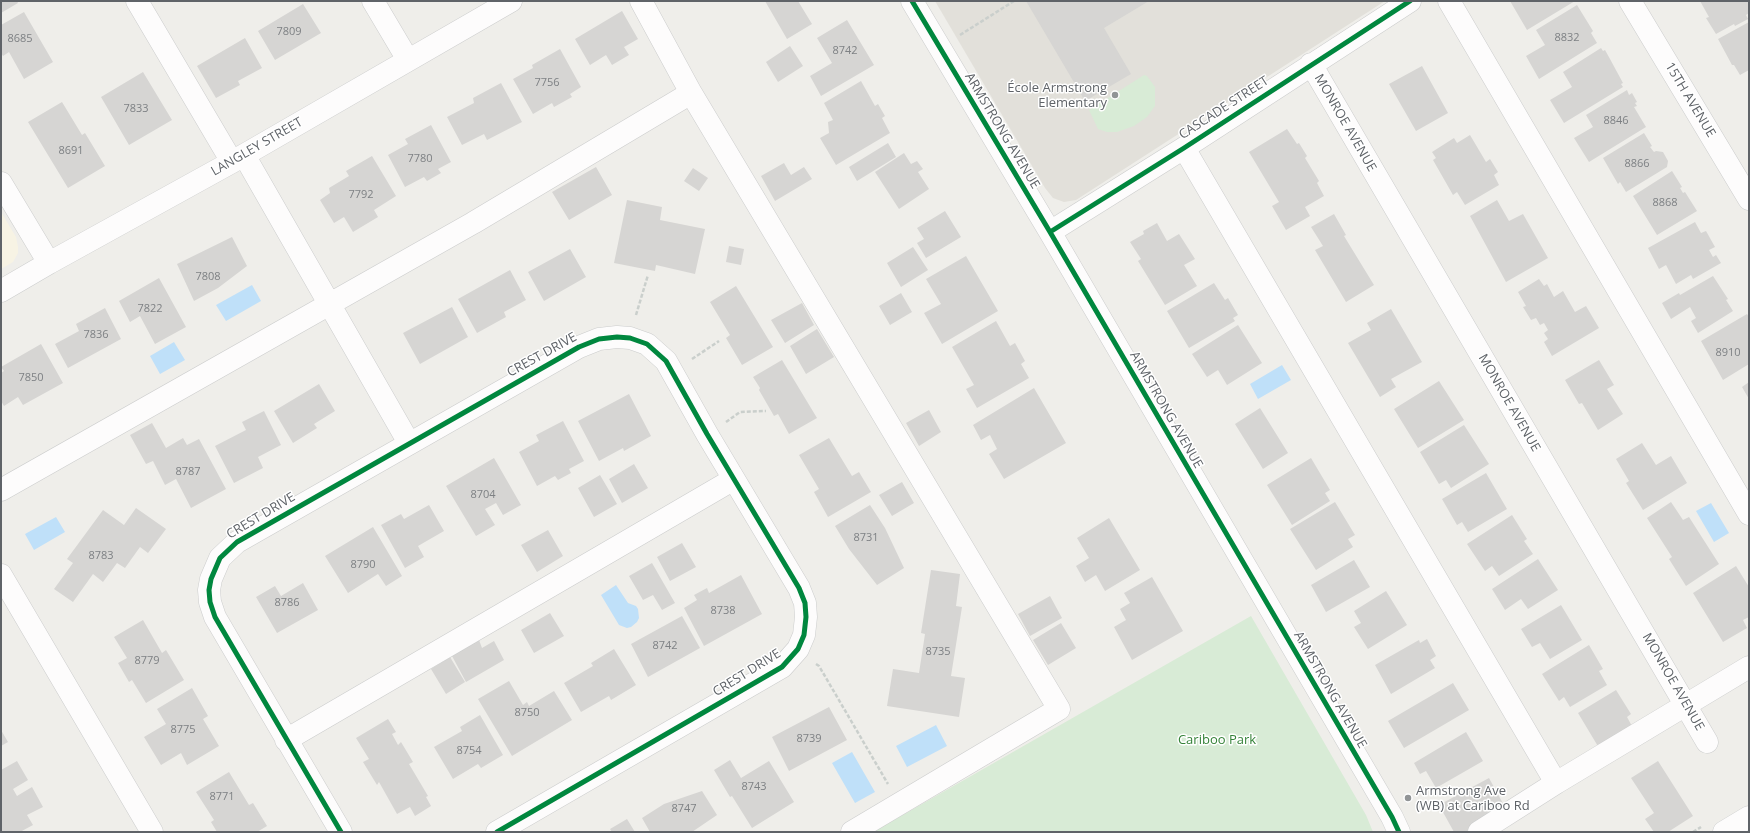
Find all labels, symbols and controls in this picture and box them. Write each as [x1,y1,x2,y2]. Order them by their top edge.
house number: 7809 [276,25,302,39]
house number: 8832 [1554,31,1580,45]
house number: 8685 [7,32,33,46]
house number: 8742 [832,44,858,58]
street label: 15TH AVENUE [1662,60,1718,140]
street label: ARMSTRONG AVENUE [961,70,1043,192]
street label: MONROE AVENUE [1311,71,1379,175]
street label: CASCADE STREET [1176,73,1272,143]
house number: 7756 [534,76,560,90]
place label: École Armstrong Elementary [1007,80,1107,111]
marker: École Armstrong Elementary [1110,90,1120,100]
house number: 7833 [123,102,149,116]
house number: 8846 [1603,114,1629,128]
street label: LANGLEY STREET [209,115,305,179]
house number: 8691 [58,144,84,158]
house number: 7780 [407,152,433,166]
house number: 8866 [1624,157,1650,171]
house number: 7792 [348,188,374,202]
house number: 8868 [1652,196,1678,210]
house number: 7808 [195,270,221,284]
house number: 7822 [137,302,163,316]
house number: 7836 [83,328,109,342]
street label: CREST DRIVE [504,329,580,381]
house number: 8910 [1715,346,1741,360]
street label: ARMSTRONG AVENUE [1126,349,1206,471]
street label: MONROE AVENUE [1475,351,1543,455]
house number: 7850 [18,371,44,385]
house number: 8787 [175,465,201,479]
house number: 8704 [470,488,496,502]
street label: CREST DRIVE [224,489,298,543]
house number: 8731 [853,531,879,545]
house number: 8783 [88,549,114,563]
house number: 8790 [350,558,376,572]
house number: 8786 [274,596,300,610]
house number: 8738 [710,604,736,618]
street label: ARMSTRONG AVENUE [1290,629,1370,751]
street label: MONROE AVENUE [1639,630,1707,734]
house number: 8742 [652,639,678,653]
house number: 8735 [925,645,951,659]
street label: CREST DRIVE [710,646,784,700]
house number: 8779 [134,654,160,668]
house number: 8750 [514,706,540,720]
house number: 8775 [170,723,196,737]
house number: 8739 [796,732,822,746]
park label: Cariboo Park [1178,732,1256,748]
house number: 8754 [456,744,482,758]
house number: 8743 [741,780,767,794]
place label: Armstrong Ave (WB) at Cariboo Rd [1416,783,1530,814]
house number: 8771 [209,790,235,804]
marker: Armstrong Ave (WB) at Cariboo Rd [1403,793,1413,803]
house number: 8747 [671,802,697,816]

